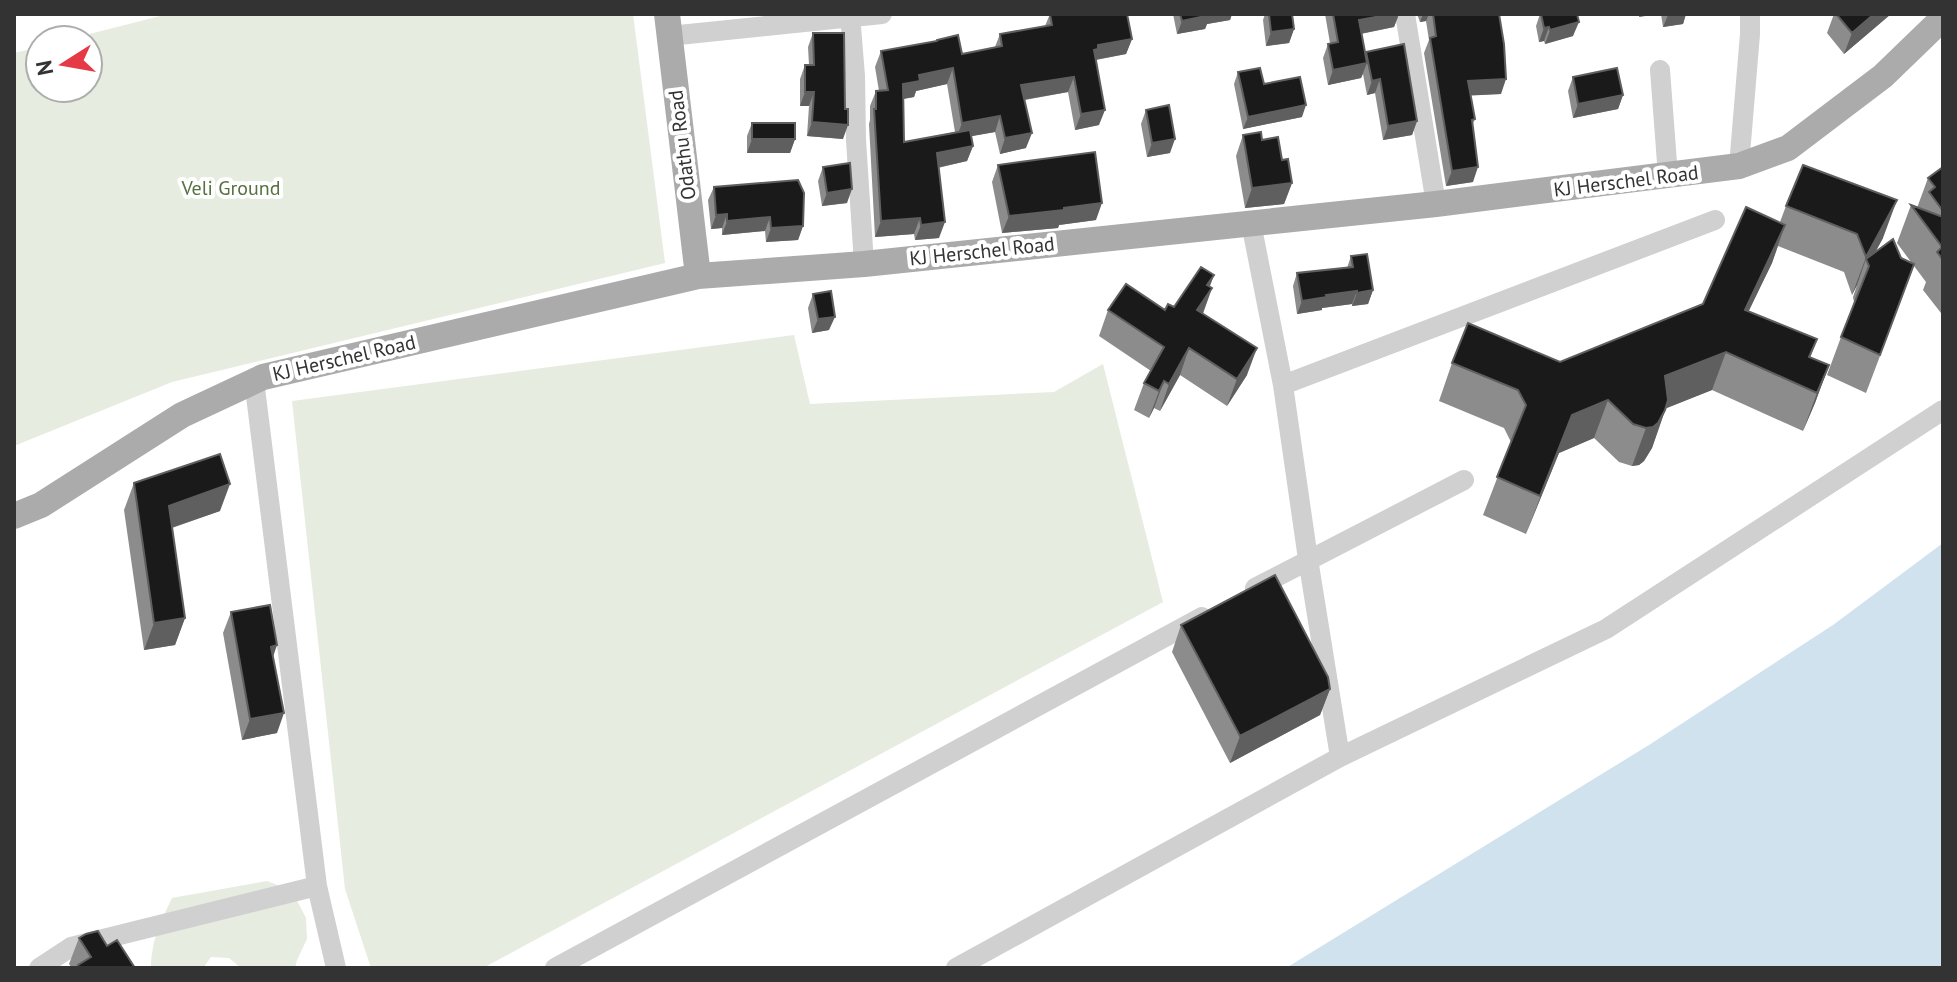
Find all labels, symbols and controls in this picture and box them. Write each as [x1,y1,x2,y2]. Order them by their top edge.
north arrow [24,24,104,104]
text: N [29,58,59,78]
street label: Odathu Road [662,89,702,201]
street label: KJ Herschel Road [1552,159,1700,203]
park label: Veli Ground [180,175,281,201]
street label: KJ Herschel Road [908,230,1056,272]
street label: KJ Herschel Road [270,329,418,387]

